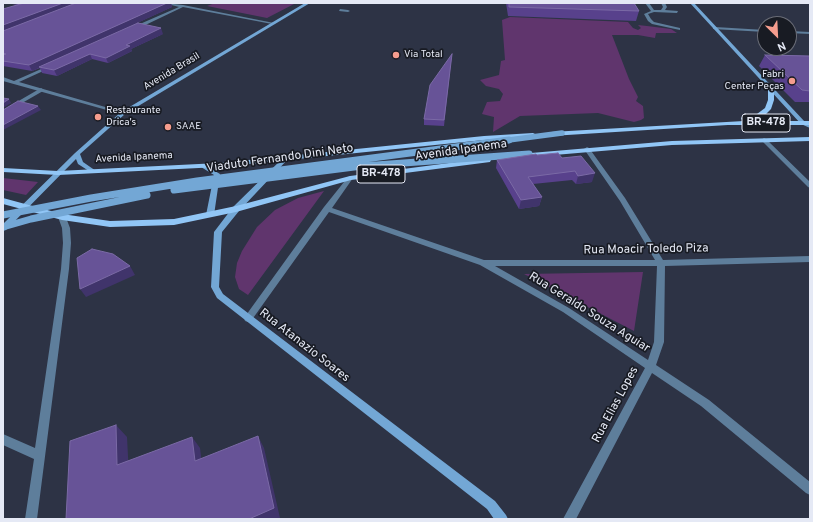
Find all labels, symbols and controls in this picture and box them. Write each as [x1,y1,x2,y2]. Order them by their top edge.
north arrow [757,16,797,56]
text: N [775,38,788,54]
place label: Via Total [404,49,443,61]
street label: Avenida Brasil [142,50,202,94]
marker: Via Total [391,50,401,60]
place label: Fabri Center Peças [724,69,784,92]
marker: Fabri Center Peças [787,76,797,86]
place label: Restaurante Drica's [106,105,161,128]
marker: Restaurante Drica's [93,112,103,122]
road number: BR-478 [742,114,790,132]
place label: SAAE [176,121,201,133]
marker: SAAE [163,122,173,132]
street label: Avenida Ipanema [414,137,508,165]
street label: Viaduto Fernando Dini Neto [206,142,354,176]
street label: Avenida Ipanema [95,150,173,166]
road number: BR-478 [357,165,405,183]
street label: Rua Moacir Toledo Piza [583,242,709,258]
street label: Rua Geraldo Souza Aguiar [526,270,652,356]
street label: Rua Atanazio Soares [256,306,352,386]
street label: Rua Elias Lopes [590,364,642,446]

